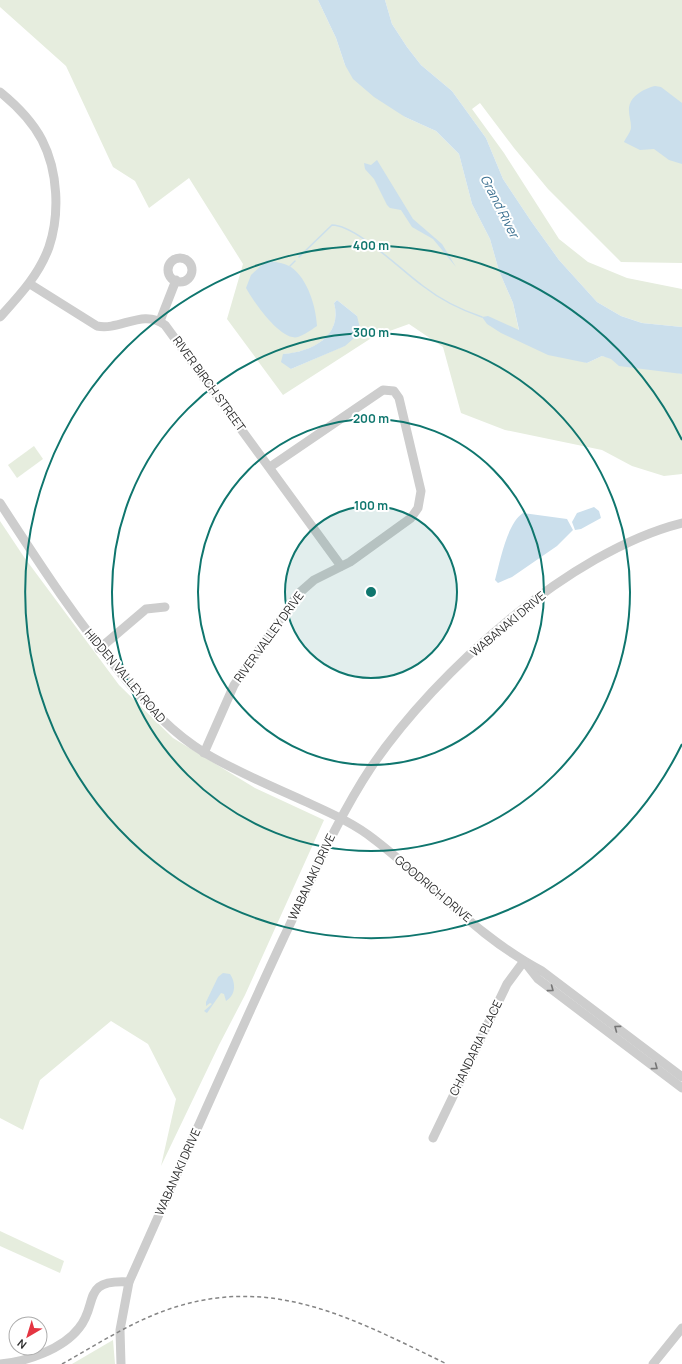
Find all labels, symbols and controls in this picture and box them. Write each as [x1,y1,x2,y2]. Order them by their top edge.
water label: Grand River [476,171,525,243]
text: 400 m [353,237,389,254]
text: 300 m [353,324,389,341]
street label: RIVER BIRCH STREET [169,333,250,436]
text: 200 m [353,410,389,427]
text: 100 m [354,497,388,514]
centre of rings [364,585,378,599]
street label: WABANAKI DRIVE [466,587,549,660]
street label: RIVER VALLEY DRIVE [230,588,307,686]
street label: HIDDEN VALLEY ROAD [81,625,170,726]
street label: WABANAKI DRIVE [284,831,339,923]
street label: GOODRICH DRIVE [391,851,476,926]
one-way arrow [546,984,553,991]
street label: CHANDARIA PLACE [445,997,506,1099]
one-way arrow [615,1026,622,1033]
one-way arrow [650,1062,657,1069]
street label: WABANAKI DRIVE [151,1125,204,1218]
north arrow [8,1316,48,1356]
text: N [14,1336,29,1353]

